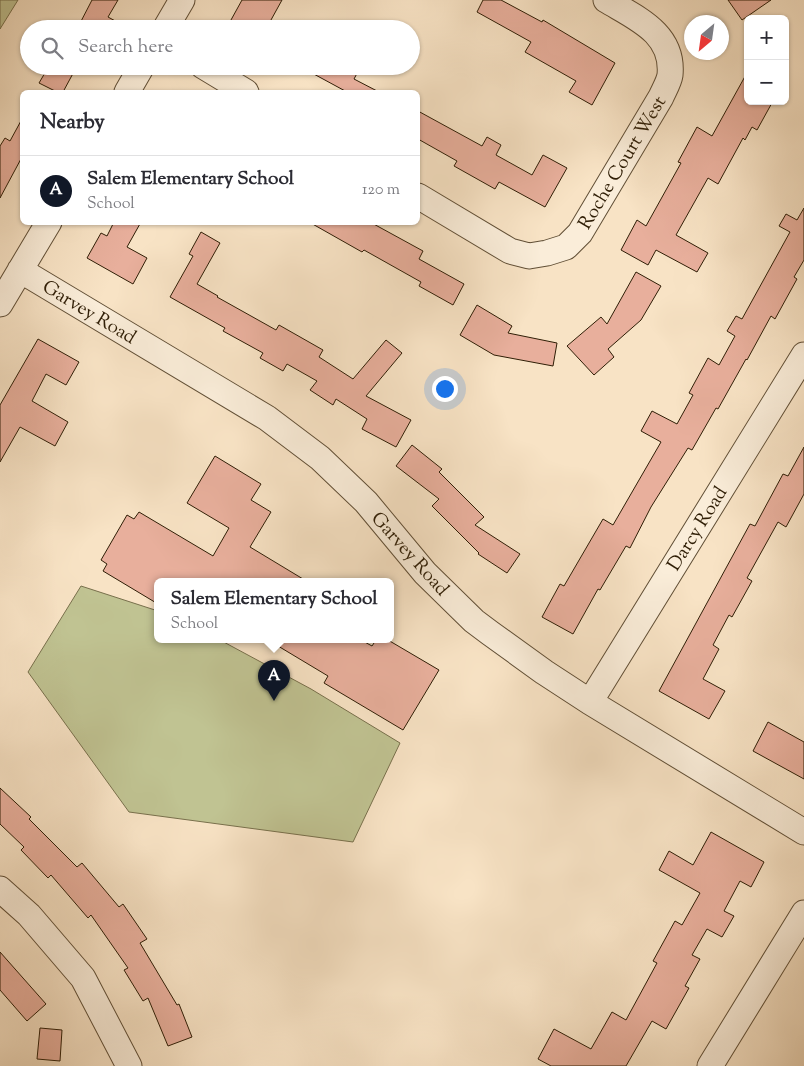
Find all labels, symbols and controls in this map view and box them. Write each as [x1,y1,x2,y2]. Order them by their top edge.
north arrow [684,15,729,60]
map controls [744,15,789,105]
button: + [744,15,789,60]
search box [20,20,420,75]
icon: search [38,34,66,62]
text: Search here [78,34,173,61]
button: − [744,60,789,105]
street label: Roche Court West [573,91,674,235]
text: Nearby [40,108,105,138]
text: Salem Elementary School [87,166,294,193]
text: A [50,179,63,202]
text: 120 m [362,179,400,202]
text: School [87,193,135,216]
street label: Garvey Road [37,274,141,352]
your location [432,376,458,402]
street label: Darcy Road [662,482,735,577]
street label: Garvey Road [364,506,455,603]
popup [154,578,394,643]
text: Salem Elementary School [170,586,378,613]
text: School [170,613,218,636]
pin: A [258,660,290,701]

